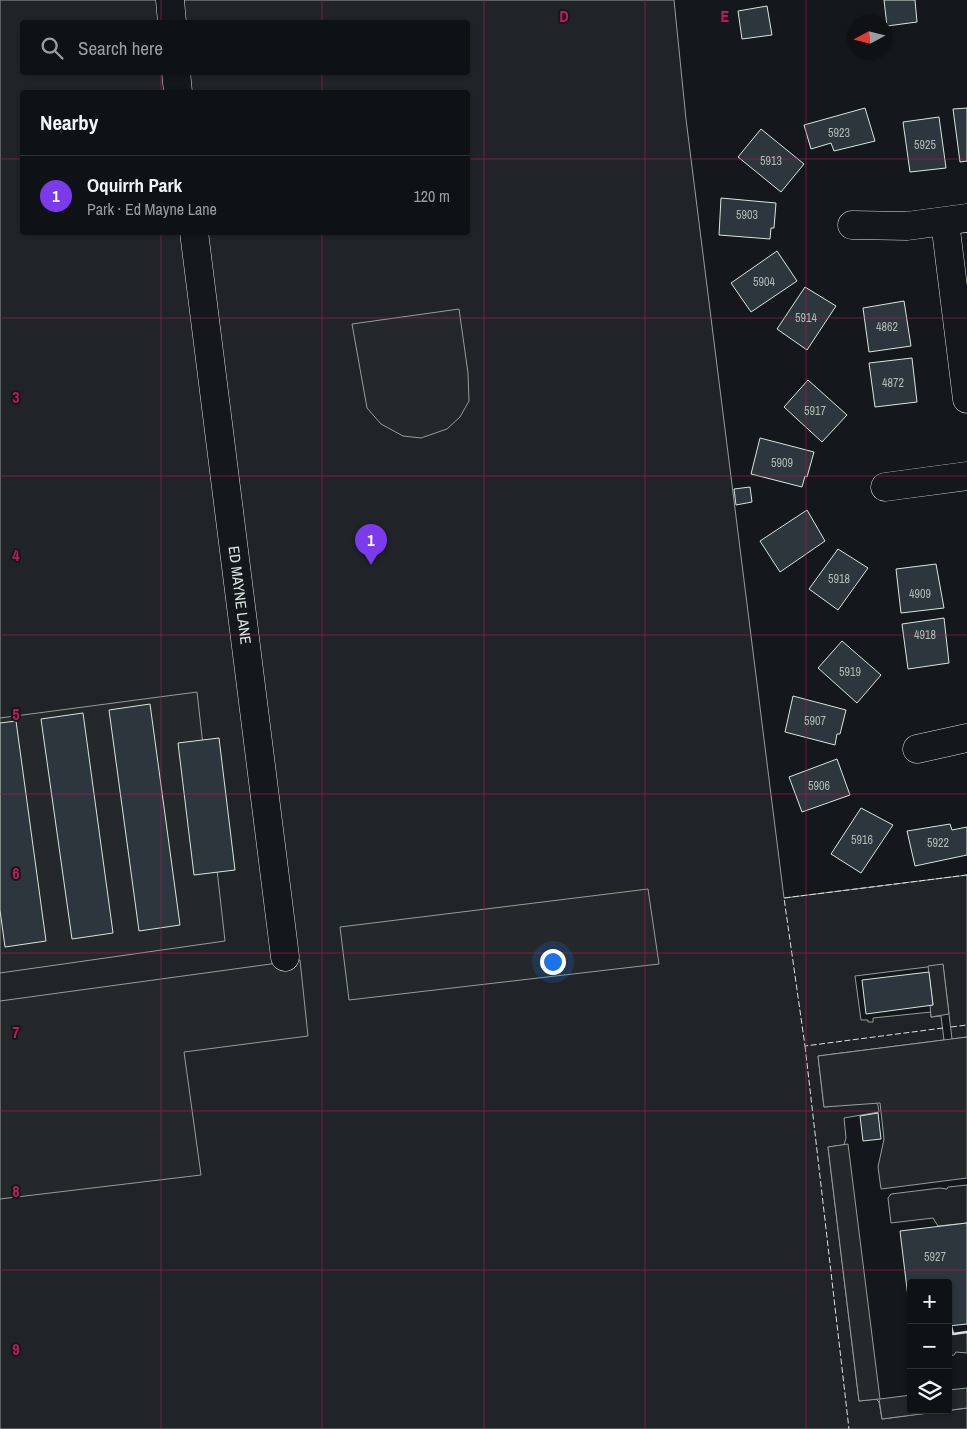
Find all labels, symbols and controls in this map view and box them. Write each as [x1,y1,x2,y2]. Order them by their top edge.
text: D [559,5,569,27]
text: E [721,5,730,27]
north arrow [847,15,892,60]
search box [20,20,470,75]
icon: search [38,34,66,62]
text: Search here [78,35,163,61]
text: Nearby [40,108,98,137]
house number: 5923 [828,125,850,141]
house number: 5925 [914,137,936,153]
house number: 5913 [760,153,782,169]
text: Oquirrh Park [87,172,182,198]
text: 1 [52,185,60,207]
text: 120 m [414,185,450,207]
text: Park · Ed Mayne Lane [87,198,217,220]
house number: 5903 [736,207,758,223]
house number: 5904 [753,274,775,290]
house number: 5914 [795,310,817,326]
house number: 4862 [876,319,898,335]
house number: 4872 [882,375,904,391]
text: 3 [12,386,20,408]
house number: 5917 [804,403,826,419]
house number: 5909 [771,455,793,471]
pin: 1 [355,524,387,565]
text: 4 [12,544,20,566]
street label: ED MAYNE LANE [223,545,257,646]
house number: 5918 [828,571,850,587]
house number: 4909 [909,586,931,602]
house number: 4918 [914,627,936,643]
house number: 5919 [839,664,861,680]
text: 5 [12,703,20,725]
house number: 5907 [804,713,826,729]
house number: 5906 [808,778,830,794]
house number: 5916 [851,832,873,848]
house number: 5922 [927,835,949,851]
text: 6 [12,862,20,884]
your location [540,949,566,975]
text: 7 [12,1021,20,1043]
text: 8 [12,1180,20,1202]
house number: 5927 [924,1249,946,1265]
map controls [907,1279,952,1414]
button: + [907,1279,952,1324]
button: − [907,1324,952,1369]
text: 9 [12,1338,20,1360]
button: layers [907,1369,952,1414]

